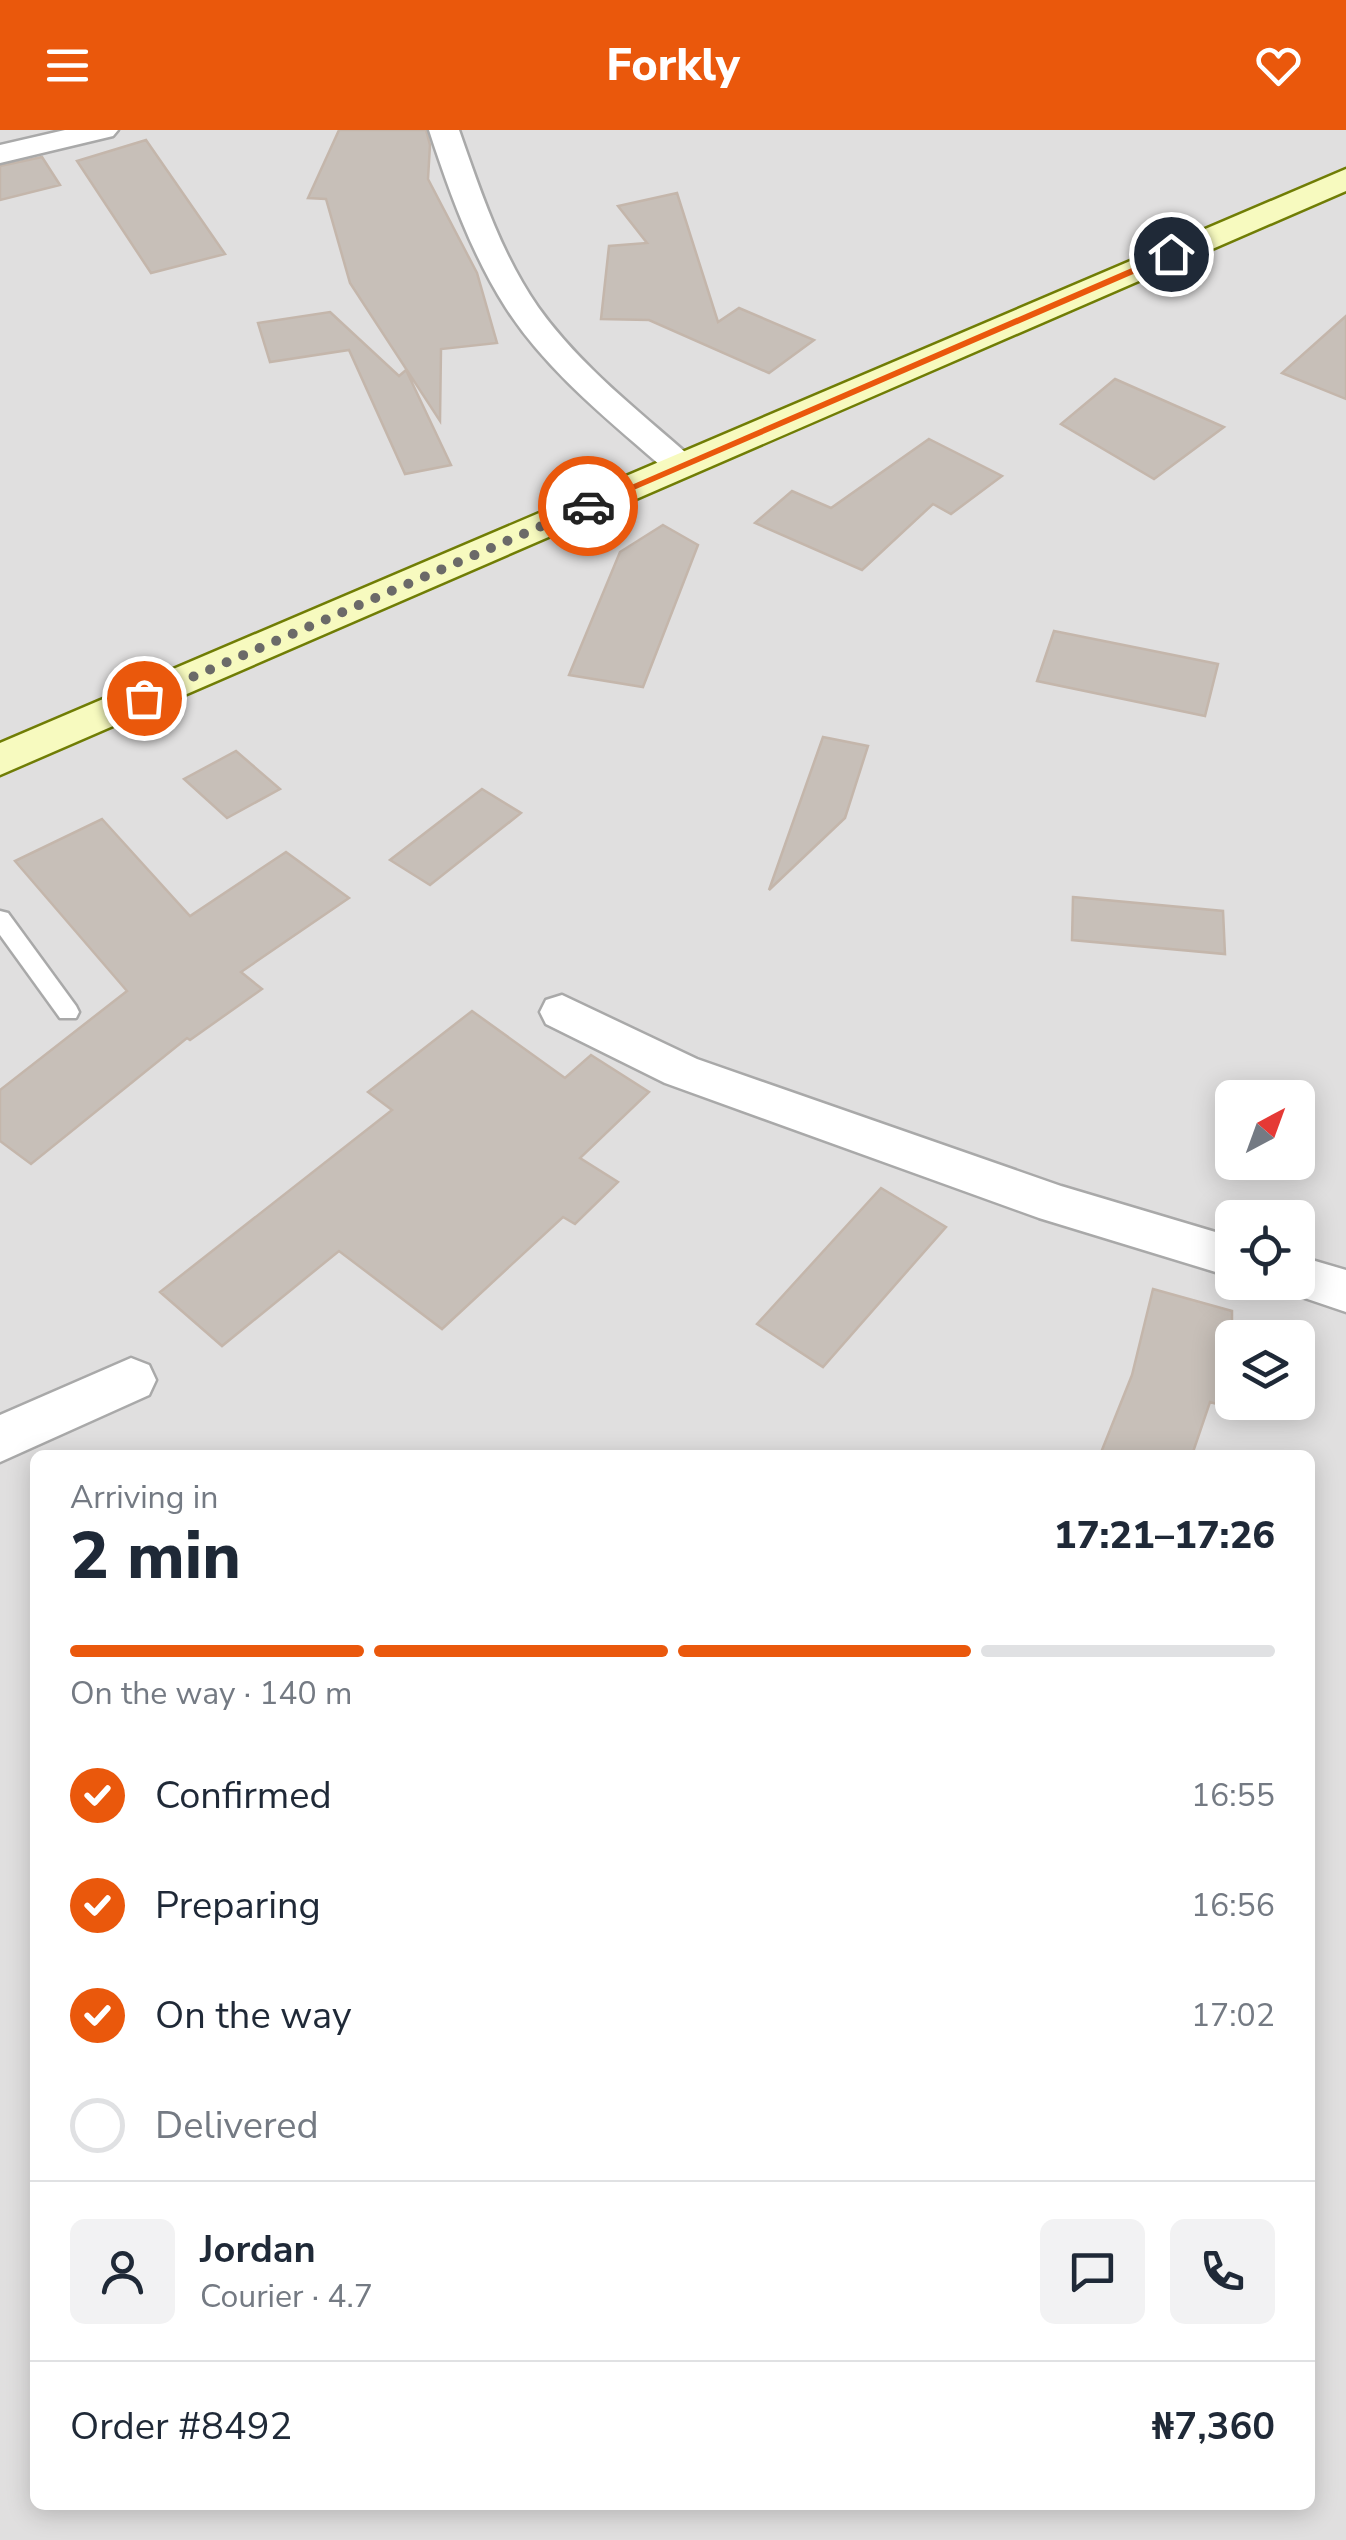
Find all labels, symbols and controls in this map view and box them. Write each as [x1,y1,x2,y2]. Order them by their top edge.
text: Forkly [606,35,740,96]
icon: menu [40,38,95,93]
icon: heart [1251,38,1306,93]
pin [1129,212,1214,297]
icon: home [1144,227,1199,282]
courier [538,456,638,556]
icon: car [561,479,616,534]
pin [102,656,187,741]
icon: bag [117,671,172,726]
north arrow [1215,1080,1315,1180]
map controls [1215,1080,1315,1420]
button: locate [1215,1200,1315,1300]
button: layers [1215,1320,1315,1420]
text: Arriving in [70,1476,218,1519]
text: 17:21–17:26 [1054,1510,1275,1561]
text: 2 min [70,1512,241,1601]
text: On the way · 140 m [70,1672,352,1715]
icon: check [70,1768,125,1823]
text: Confirmed [155,1770,332,1821]
text: 16:55 [1191,1774,1275,1817]
icon: check [70,1878,125,1933]
text: Preparing [155,1880,321,1931]
text: 16:56 [1191,1884,1275,1927]
icon: check [70,1988,125,2043]
text: On the way [155,1990,351,2041]
text: 17:02 [1191,1994,1275,2037]
text: Delivered [155,2100,319,2151]
button: person [70,2219,175,2324]
button: chat [1040,2219,1145,2324]
button: phone [1170,2219,1275,2324]
text: Jordan [200,2224,316,2275]
text: Courier · 4.7 [200,2275,373,2318]
text: Order #8492 [70,2401,292,2452]
text: ₦7,360 [1152,2401,1275,2452]

